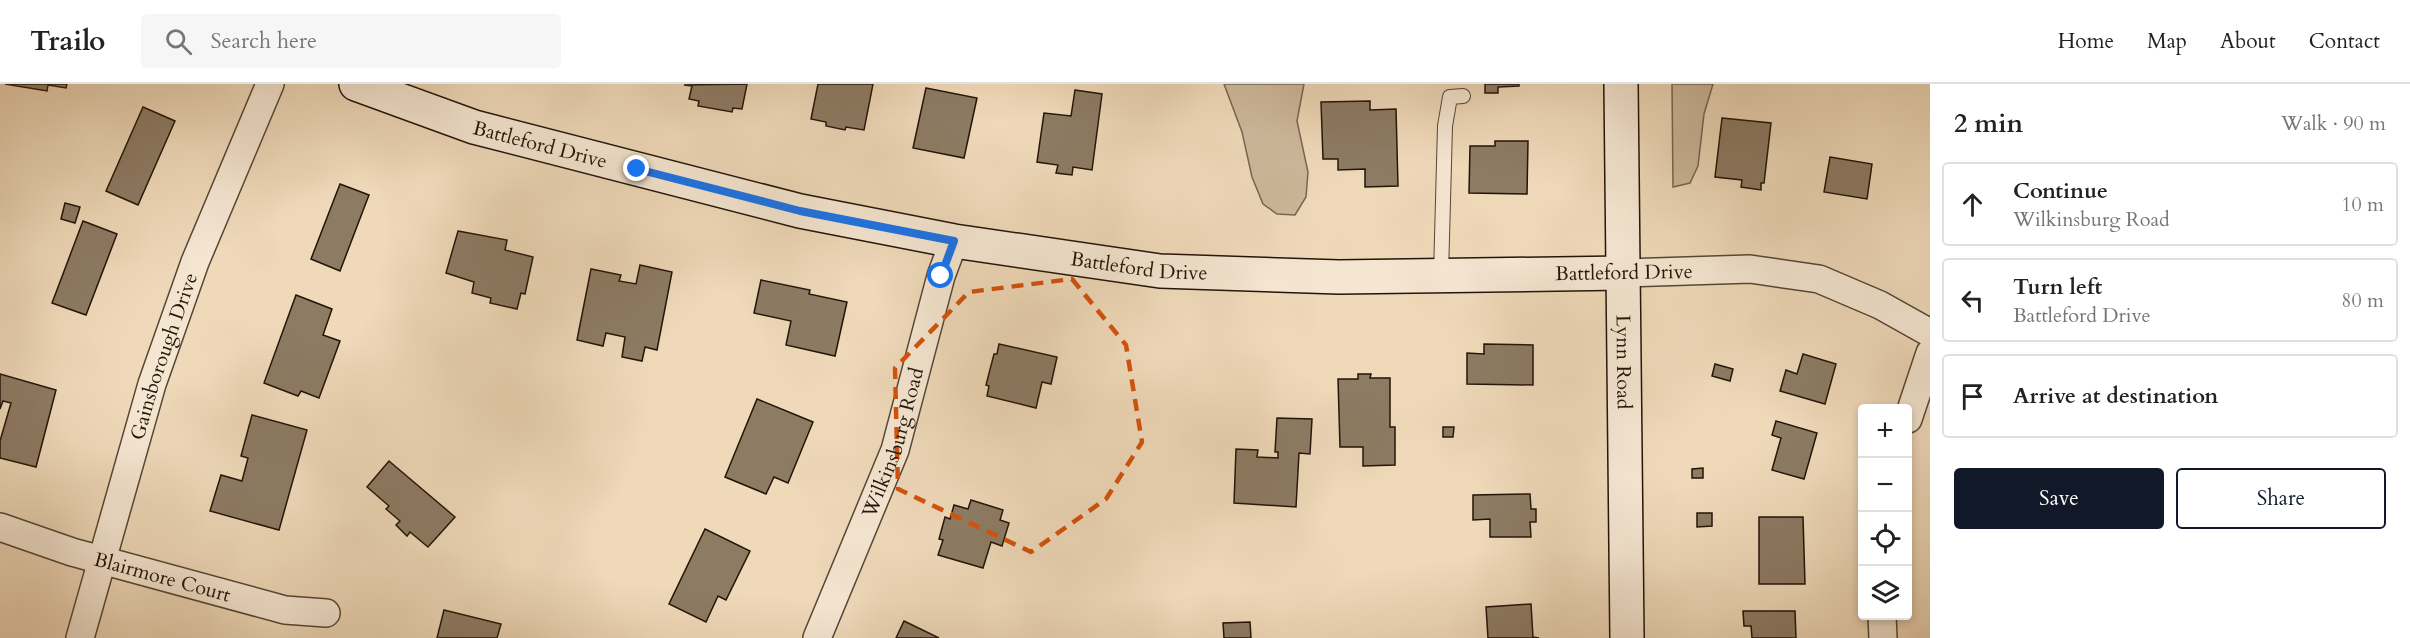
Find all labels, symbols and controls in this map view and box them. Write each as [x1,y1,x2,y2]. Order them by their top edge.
search box [141,14,561,68]
text: Trailo [30,22,105,60]
icon: search [162,25,195,58]
text: Search here [210,26,317,56]
text: Home [2058,27,2114,56]
text: Map [2147,27,2187,56]
text: About [2220,27,2276,56]
text: Contact [2309,27,2380,56]
text: 2 min [1954,106,2023,141]
text: Walk · 90 m [2281,110,2386,137]
street label: Battleford Drive [470,114,610,175]
route end [623,155,649,181]
text: Continue [2013,176,2108,206]
icon: ahead [1956,188,1989,221]
text: 10 m [2341,191,2384,218]
text: Wilkinsburg Road [2013,206,2170,233]
street label: Battleford Drive [1069,245,1208,287]
street label: Battleford Drive [1555,258,1693,287]
route start [927,262,953,288]
street label: Gainsborough Drive [124,269,204,443]
text: Turn left [2013,272,2102,302]
icon: left [1956,284,1989,317]
text: 80 m [2341,287,2384,314]
text: Battleford Drive [2013,302,2151,329]
street label: Lynn Road [1609,314,1638,410]
street label: Wilkinsburg Road [855,364,930,523]
icon: arrive [1956,380,1989,413]
text: Arrive at destination [2013,381,2218,411]
map controls [1858,404,1912,620]
button: + [1858,404,1912,458]
button: − [1858,458,1912,512]
button: Save [1954,468,2164,529]
button: Share [2176,468,2386,529]
button: locate [1858,512,1912,566]
street label: Blairmore Court [91,546,234,609]
button: layers [1858,566,1912,620]

